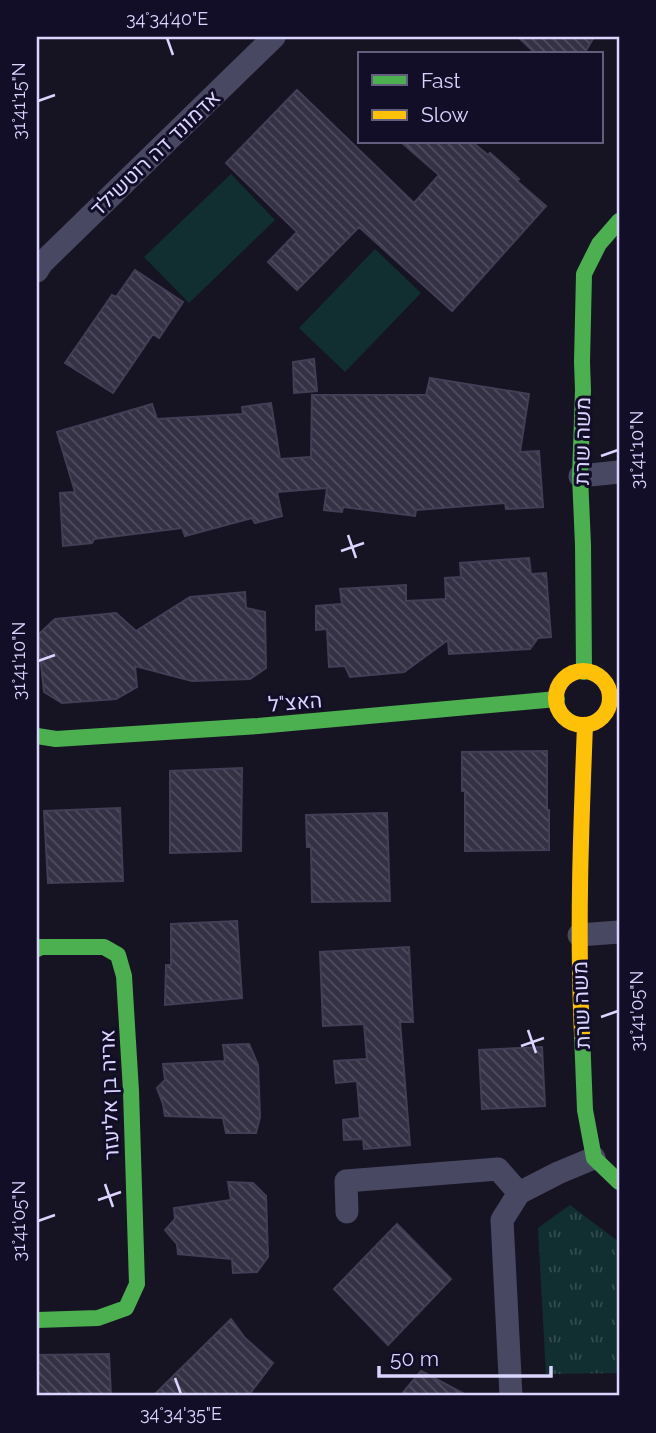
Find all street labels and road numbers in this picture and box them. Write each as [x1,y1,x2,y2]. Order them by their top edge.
street label: אדמונד דה רוטשילד [85,85,225,221]
street label: משה שרת [569,397,595,485]
street label: האצ"ל [267,687,323,717]
street label: משה שרת [567,961,595,1049]
street label: אריה בן אליעזר [94,1029,124,1161]

